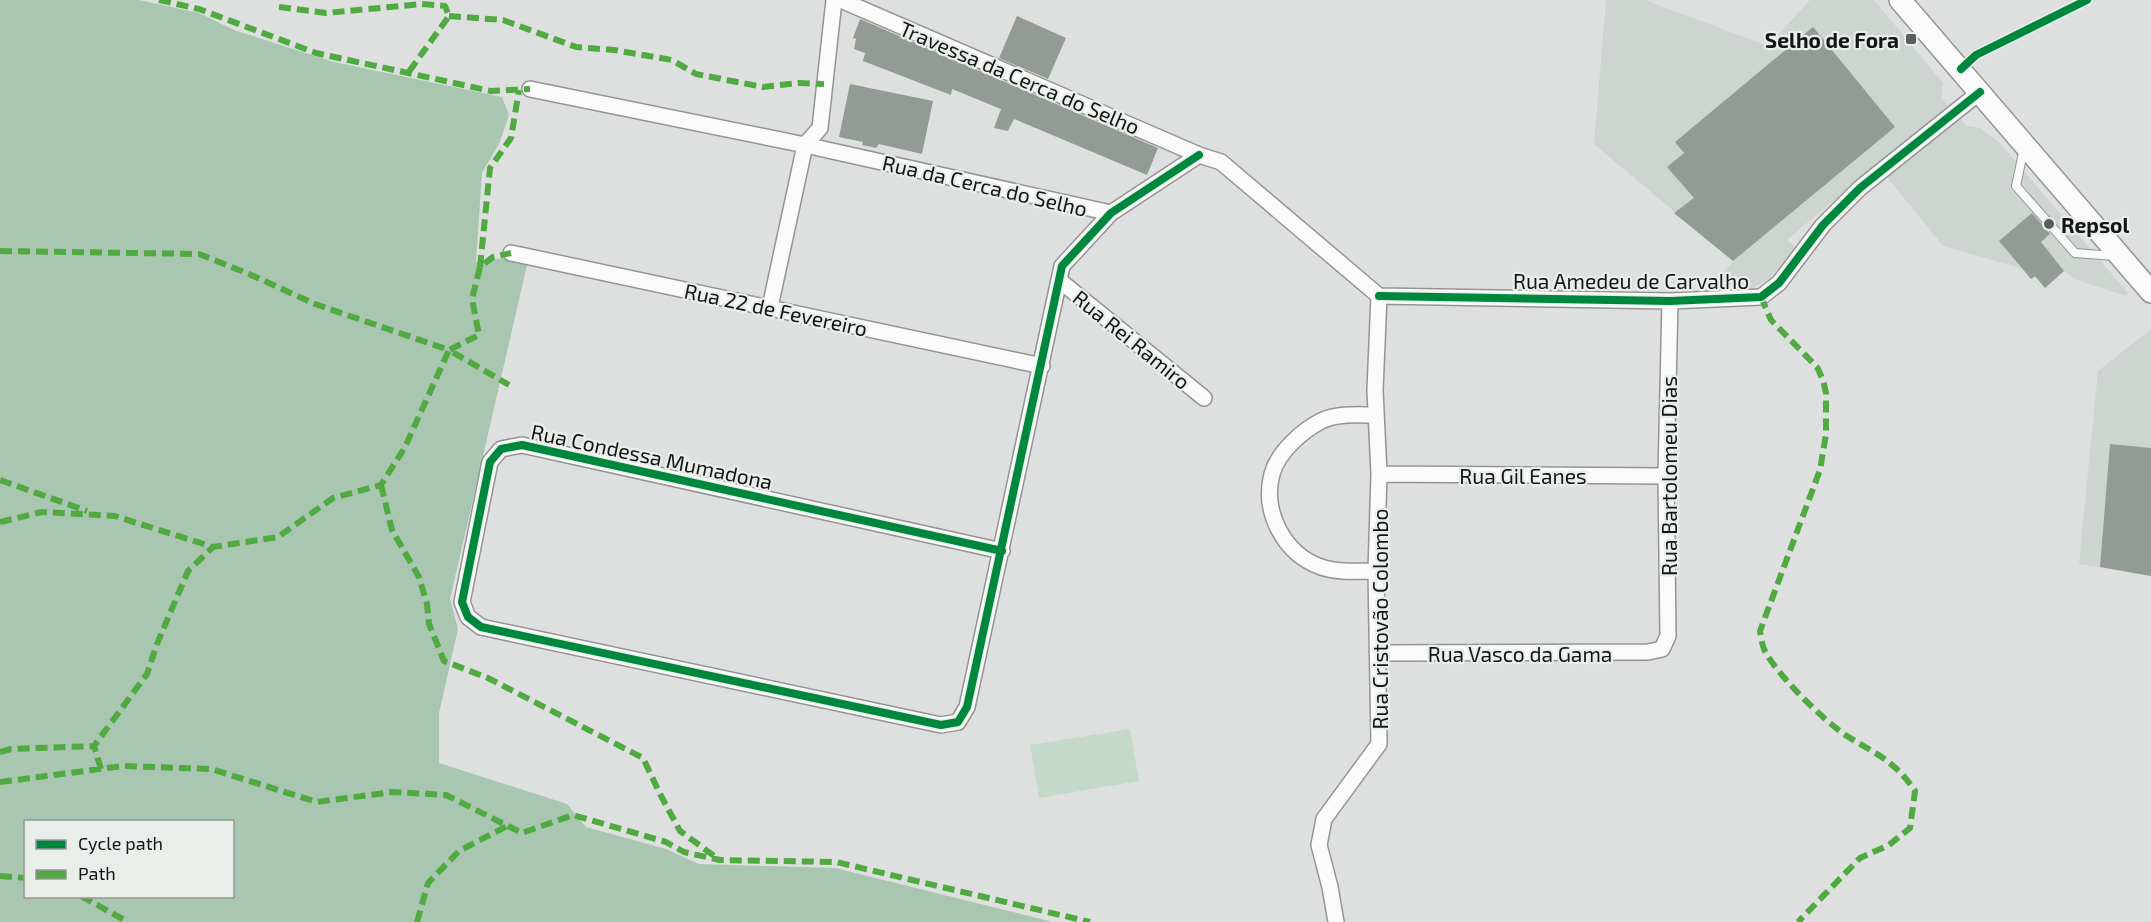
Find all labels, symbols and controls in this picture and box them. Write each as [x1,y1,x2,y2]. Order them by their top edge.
street label: Travessa da Cerca do Selho [896,15,1144,139]
place label: Selho de Fora [1765,27,1899,52]
marker: Selho de Fora [1904,32,1918,46]
street label: Rua da Cerca do Selho [880,149,1090,221]
place label: Repsol [2061,212,2129,237]
marker: Repsol [2042,217,2056,231]
street label: Rua Amedeu de Carvalho [1513,268,1749,293]
street label: Rua 22 de Fevereiro [682,277,870,341]
street label: Rua Rei Ramiro [1068,284,1196,394]
street label: Rua Bartolomeu Dias [1656,376,1681,576]
street label: Rua Condessa Mumadona [529,418,775,494]
street label: Rua Gil Eanes [1459,463,1587,488]
street label: Rua Cristovão Colombo [1367,509,1392,729]
street label: Rua Vasco da Gama [1428,641,1612,666]
legend [24,820,234,898]
text: Cycle path [78,832,163,854]
text: Path [78,862,116,884]

